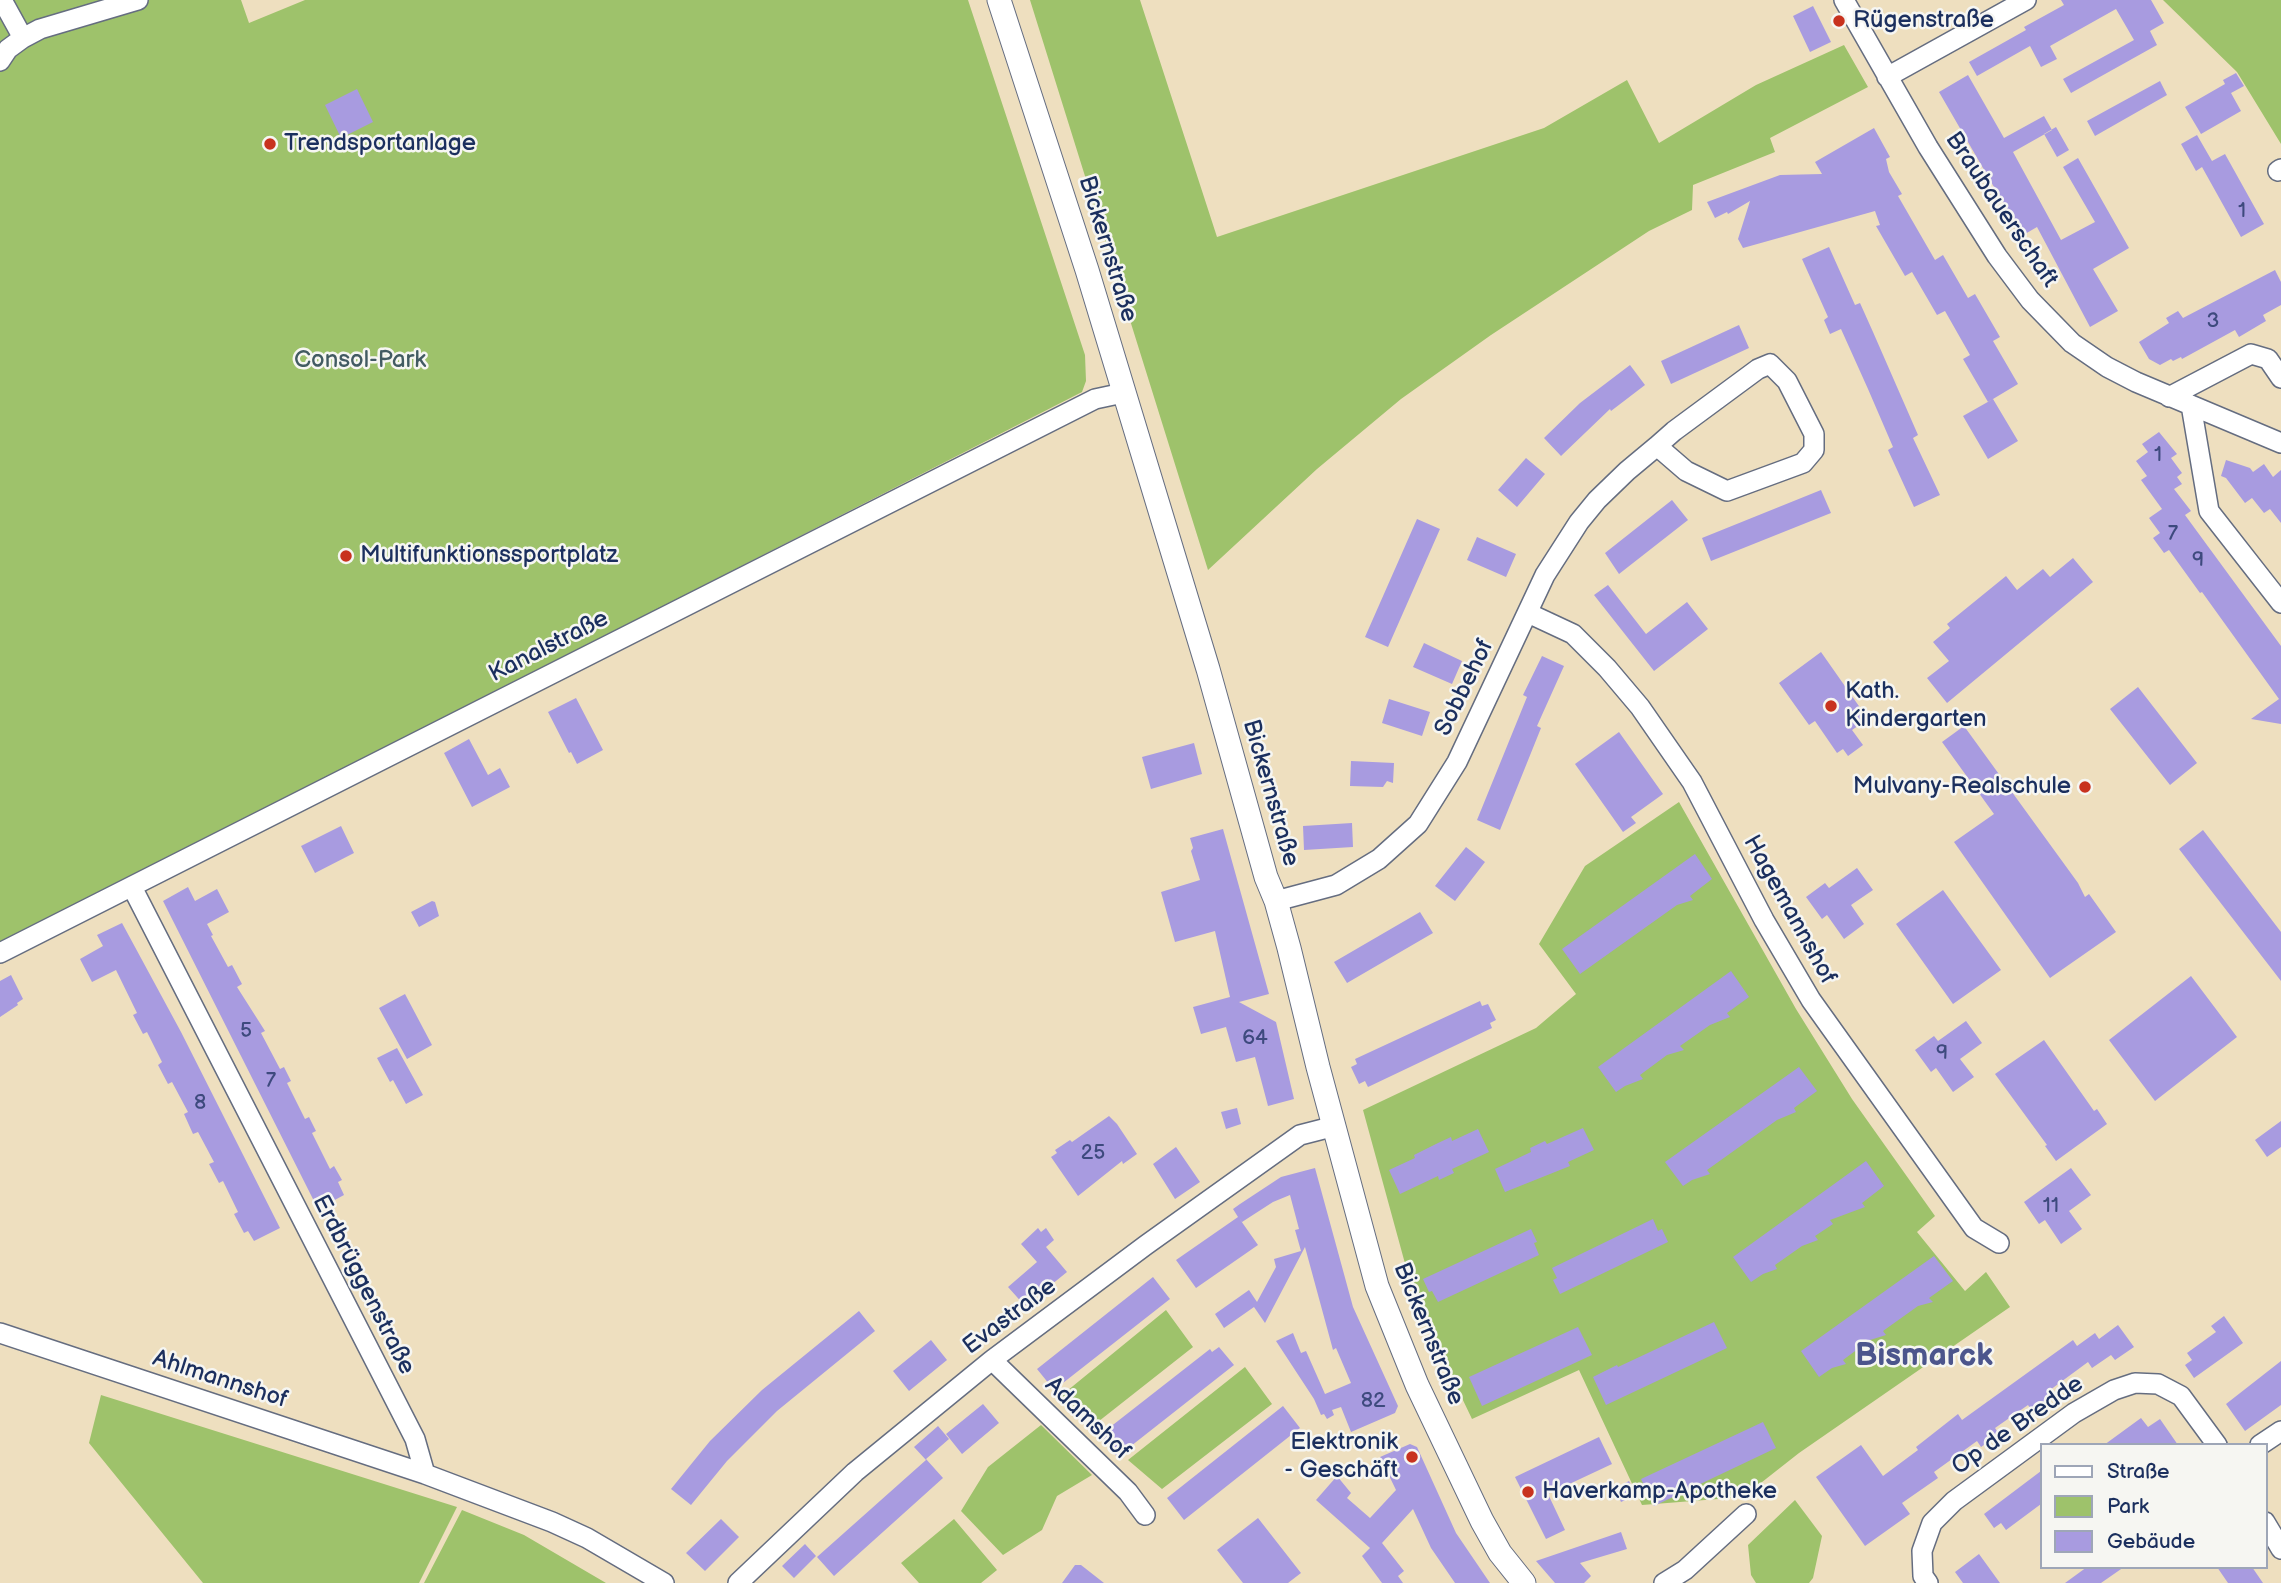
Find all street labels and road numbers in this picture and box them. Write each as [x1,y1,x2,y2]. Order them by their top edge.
street label: Braubauerschaft [1938,127,2064,293]
street label: Bickernstraße [1071,172,1143,326]
street label: Kanalstraße [485,605,613,689]
street label: Sobbehof [1429,635,1501,741]
street label: Bickernstraße [1235,716,1305,870]
street label: Hagemannshof [1736,830,1842,990]
street label: Erdbrüggenstraße [305,1190,421,1380]
street label: Bickernstraße [1386,1258,1470,1410]
street label: Evastraße [958,1273,1062,1361]
street label: Ahlmannshof [149,1345,291,1415]
street label: Op de Bredde [1947,1370,2089,1482]
street label: Adamshof [1038,1371,1136,1467]

